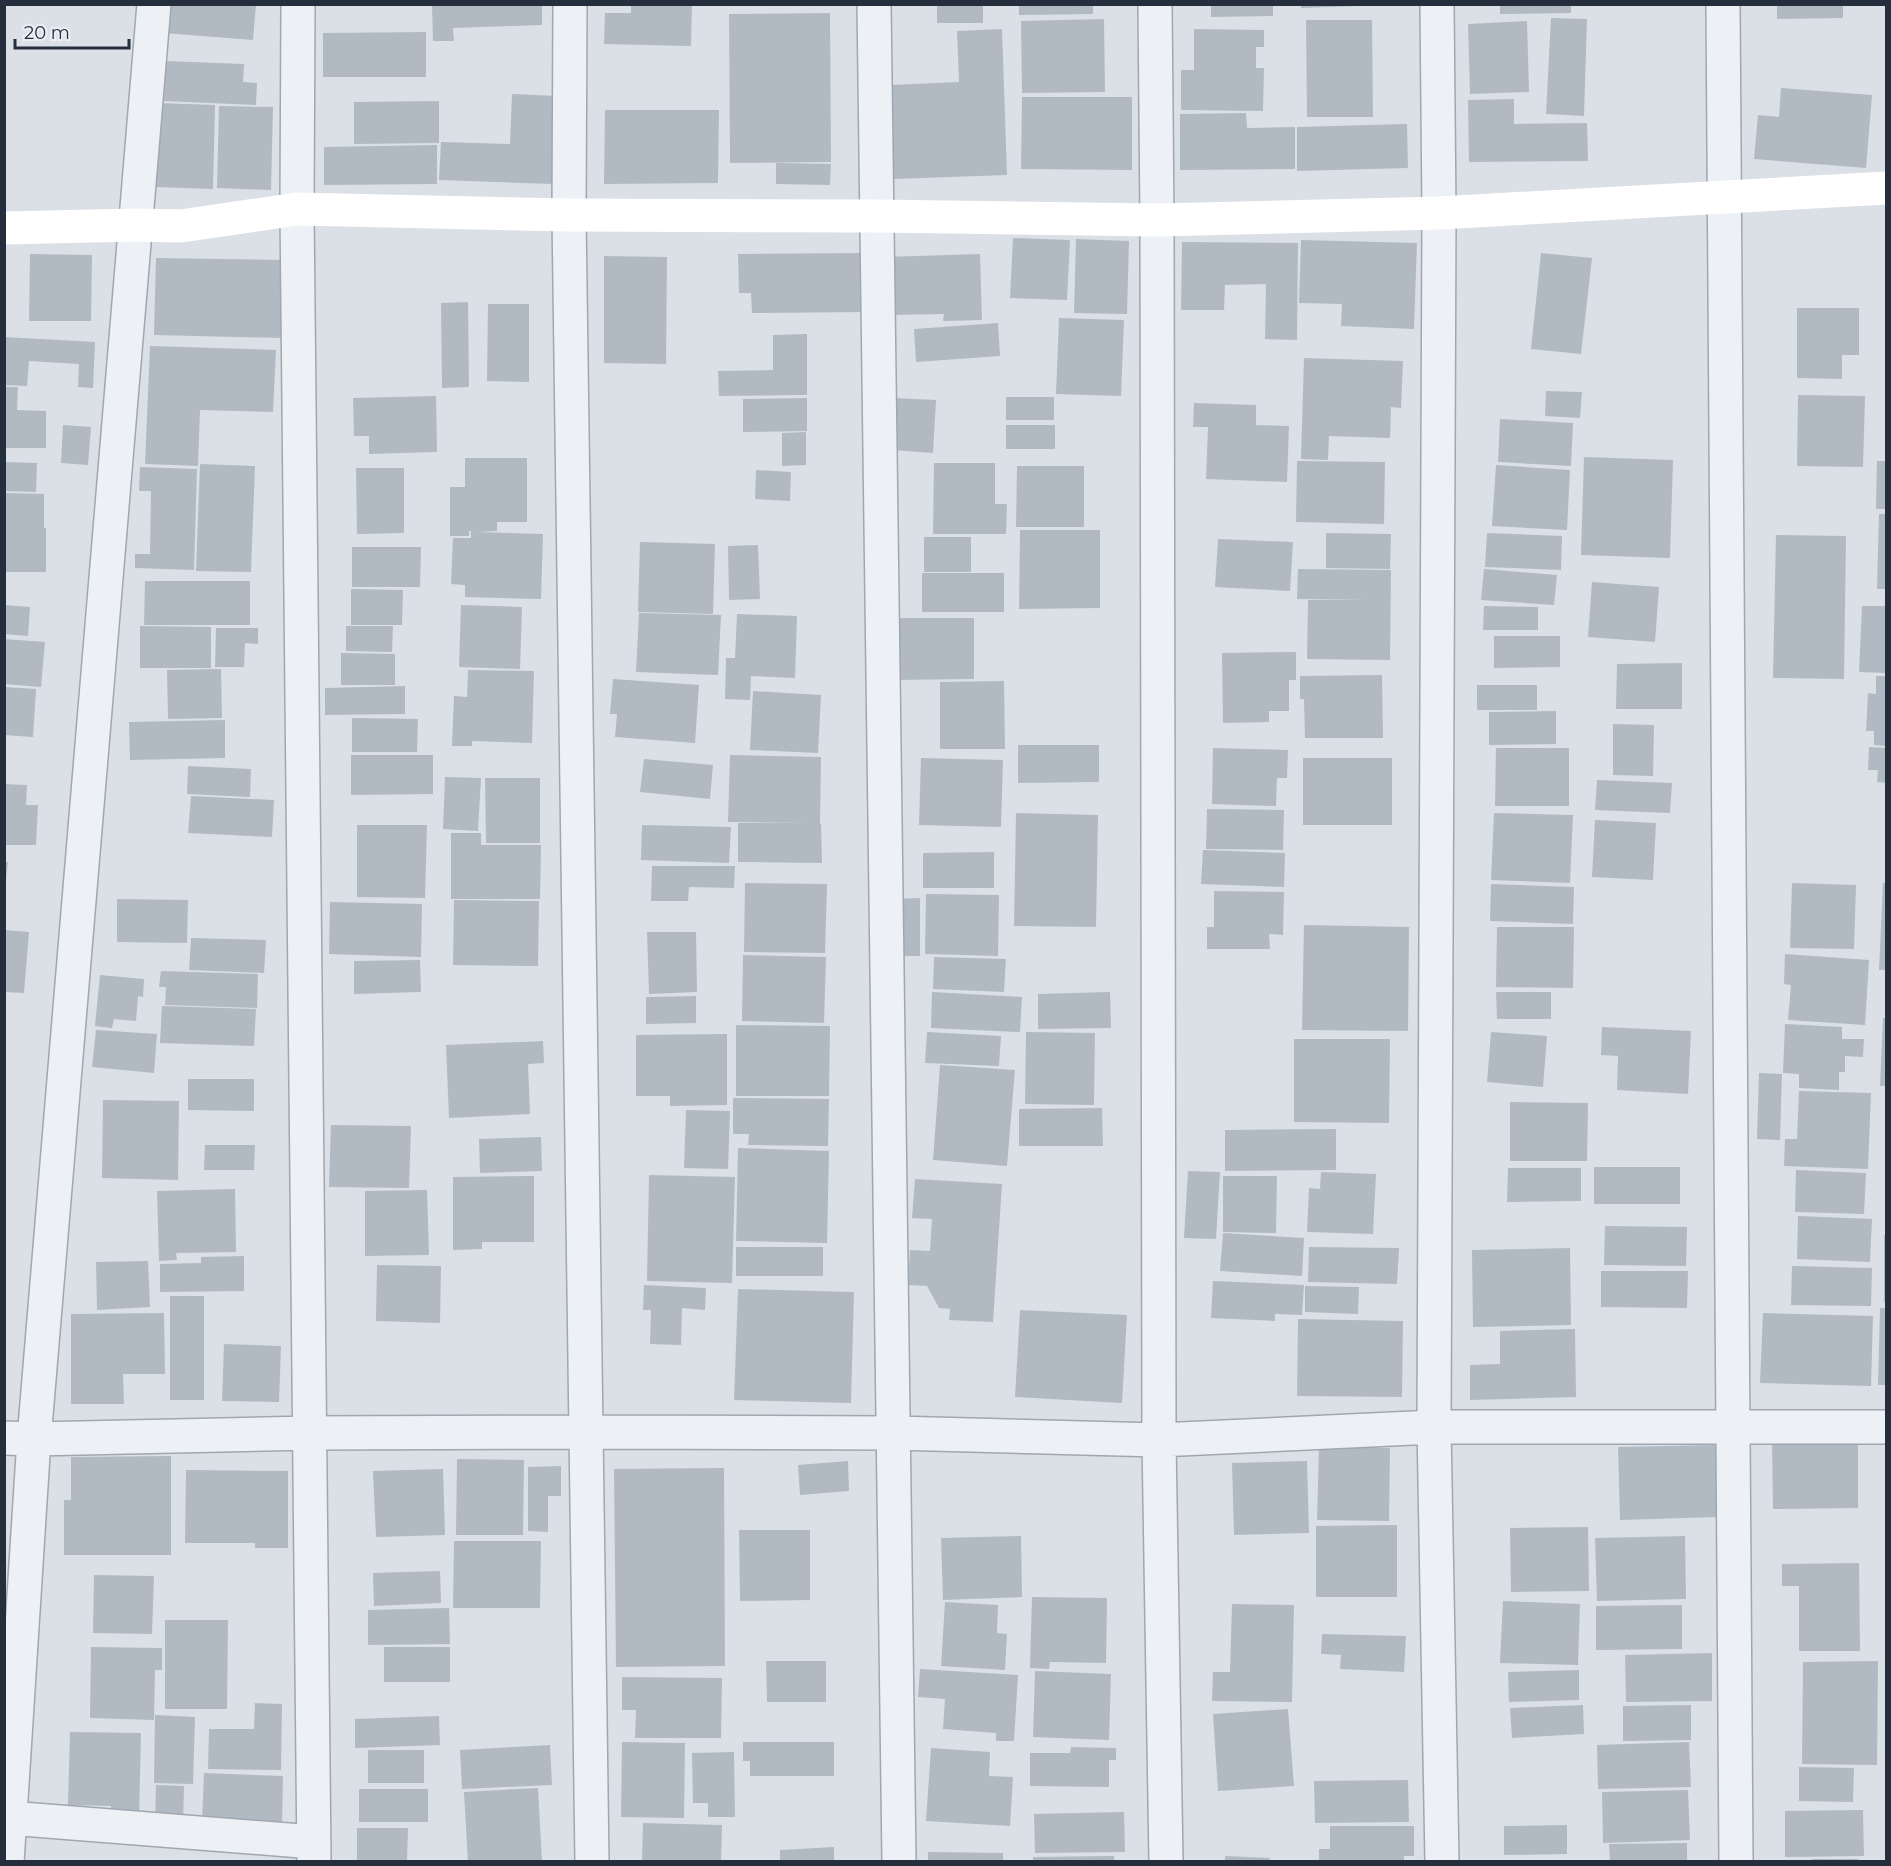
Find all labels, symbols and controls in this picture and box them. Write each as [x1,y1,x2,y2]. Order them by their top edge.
scale bar [15,12,129,50]
text: 20 m [24,22,70,44]

